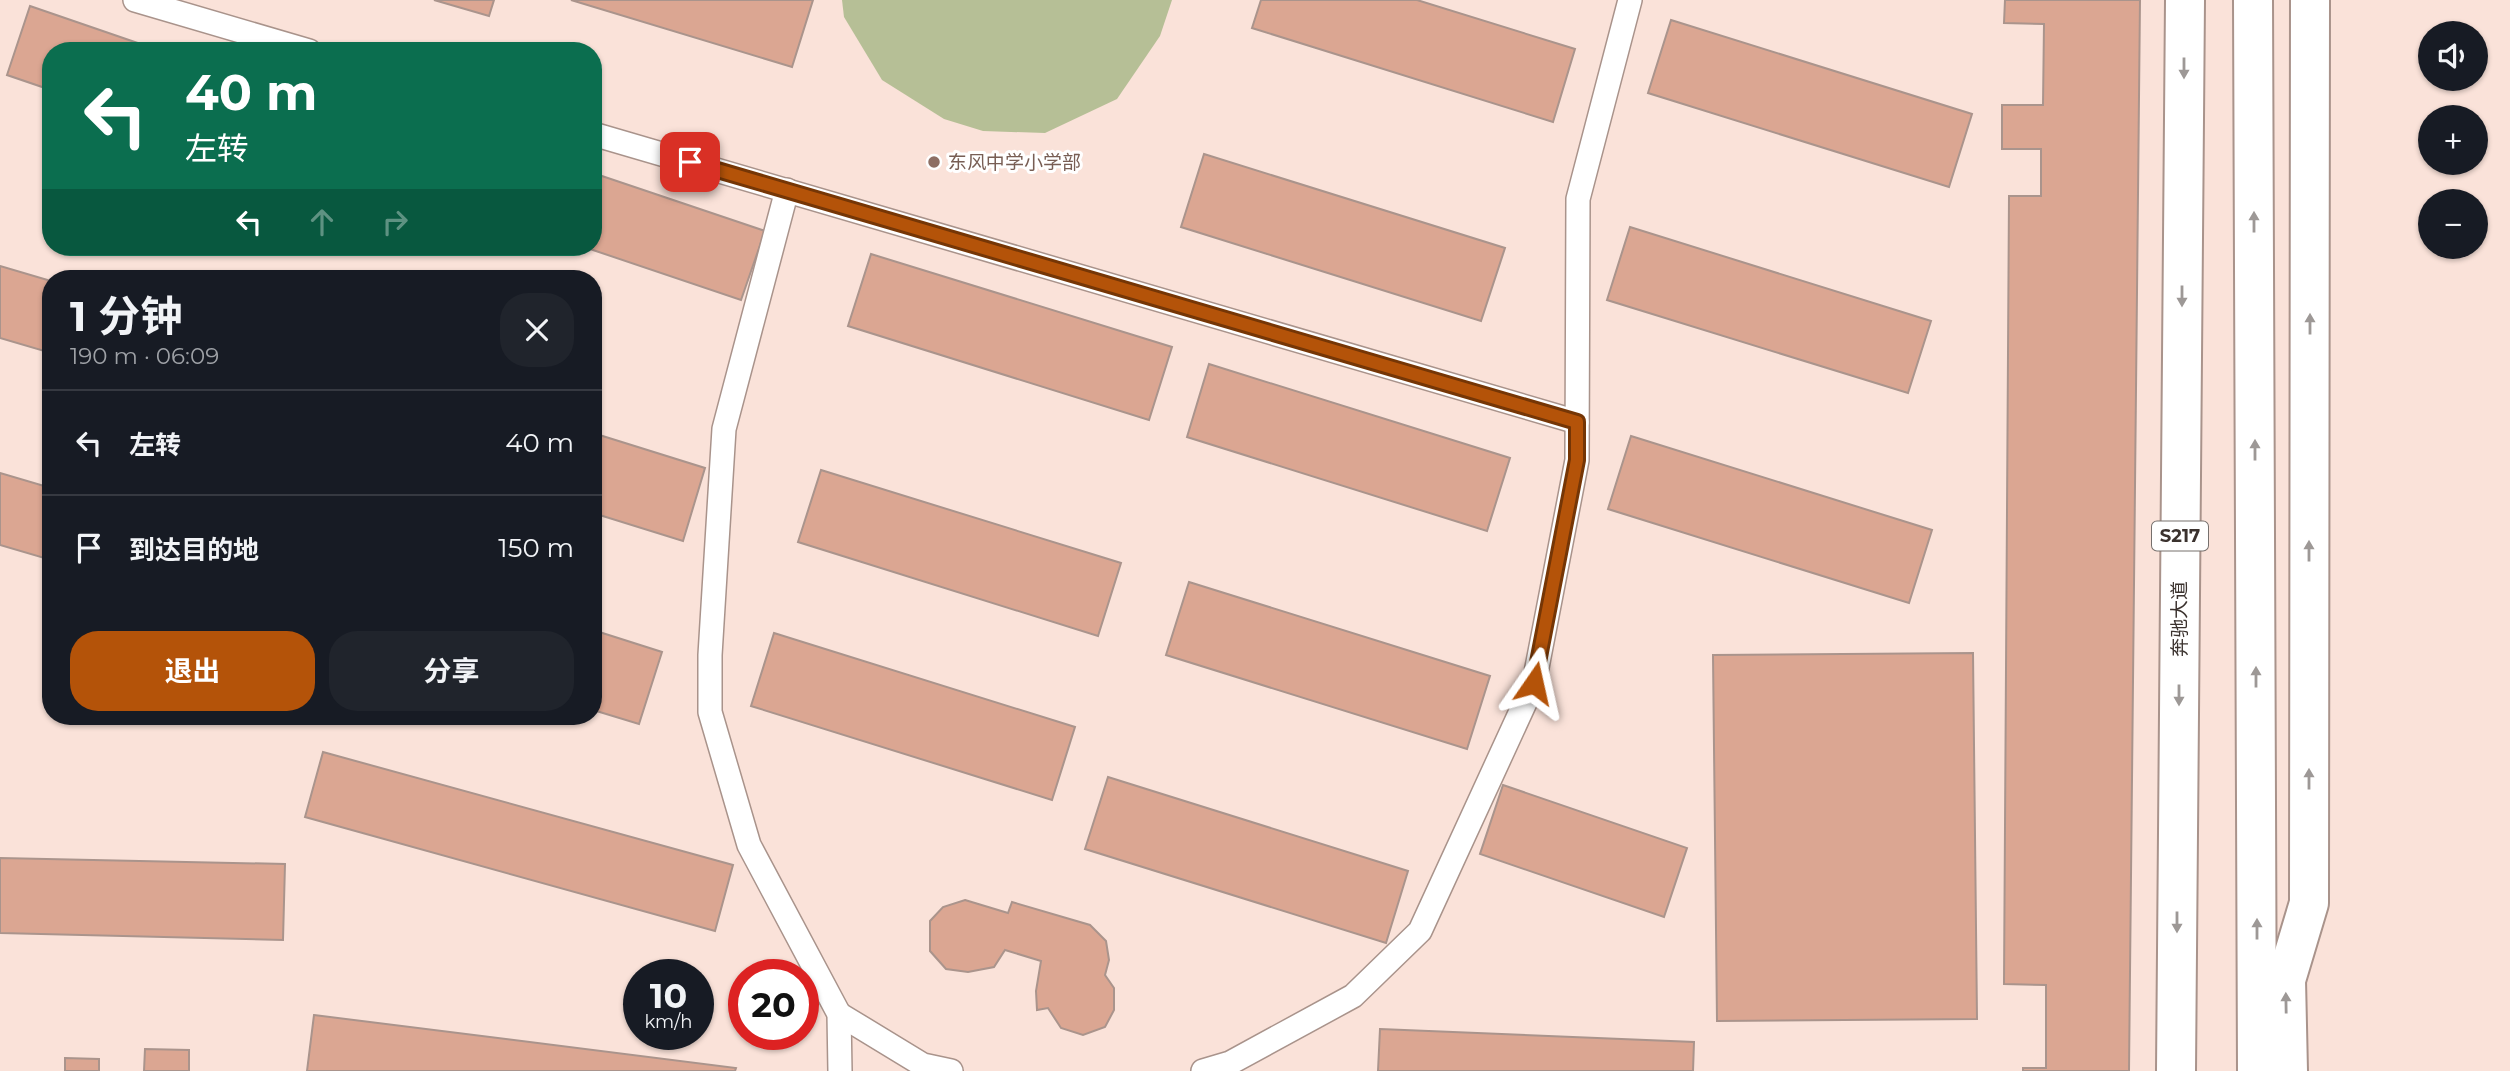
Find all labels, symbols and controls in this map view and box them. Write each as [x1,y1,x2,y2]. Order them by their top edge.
map controls [2418,21,2488,259]
button: sound [2418,21,2488,91]
one-way arrow [2178,57,2190,79]
text: 40 m [185,63,317,122]
icon: left [70,70,161,161]
button: + [2418,105,2488,175]
text: 左转 [185,129,249,168]
pin [660,132,720,192]
icon: arrive [671,143,709,181]
place label: 东风中学小学部 [948,151,1081,174]
marker: 东风中学小学部 [926,154,942,170]
button: − [2418,189,2488,259]
icon: left [230,203,268,241]
icon: ahead [303,203,341,241]
icon: right [376,203,414,241]
one-way arrow [2248,211,2260,233]
one-way arrow [2176,285,2188,307]
text: 1 分钟 [70,290,182,342]
button: close [500,293,574,367]
one-way arrow [2304,312,2316,334]
text: 190 m · 06:09 [70,342,219,370]
icon: left [70,424,108,462]
text: 40 m [505,427,574,459]
text: 左转 [129,429,181,461]
one-way arrow [2249,439,2261,461]
road number: S217 [2152,522,2208,550]
icon: arrive [70,529,108,567]
text: 150 m [498,532,574,564]
text: 到达目的地 [129,534,259,566]
one-way arrow [2303,540,2315,562]
street label: 奔驰大道 [2168,581,2191,657]
button: 退出 [70,631,315,711]
button: 分享 [329,631,574,711]
position arrow [1497,646,1571,720]
one-way arrow [2250,666,2262,688]
one-way arrow [2173,684,2185,706]
one-way arrow [2303,767,2315,789]
one-way arrow [2171,911,2183,933]
one-way arrow [2251,918,2263,940]
speed limit sign: 20 [728,959,819,1050]
text: 10 [650,974,687,1017]
one-way arrow [2281,992,2292,1014]
text: km/h [644,1011,693,1033]

